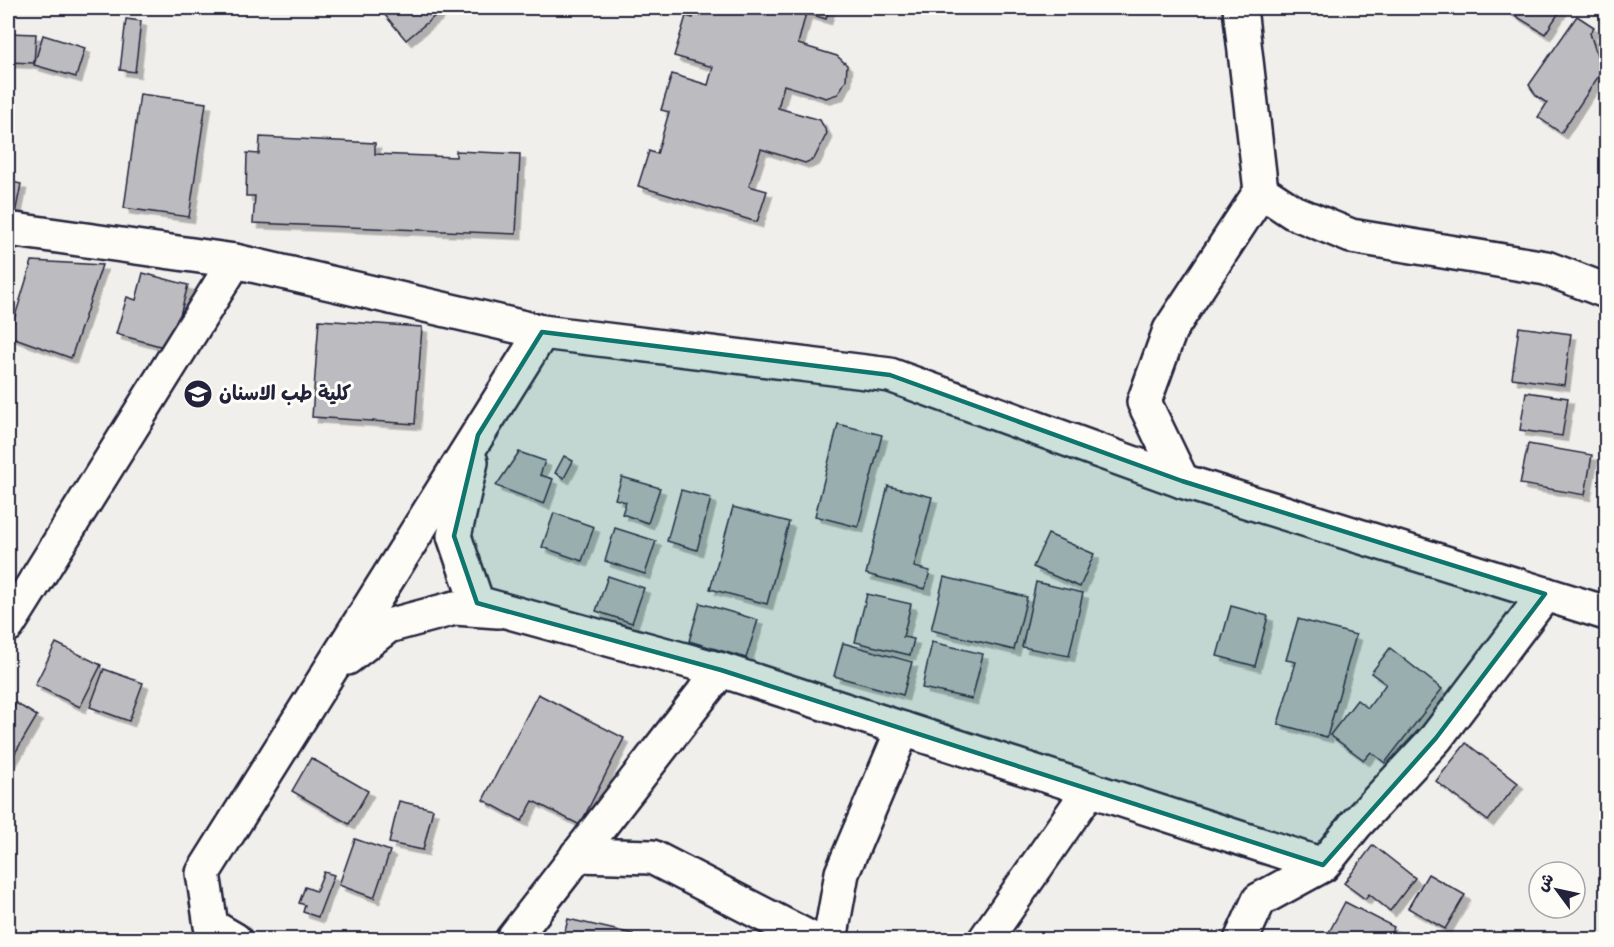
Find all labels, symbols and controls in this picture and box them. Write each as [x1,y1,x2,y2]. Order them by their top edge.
school or university icon: كلية طب الاسنان [182,378,214,410]
place label: كلية طب الاسنان [219,381,351,408]
north arrow [1527,860,1587,920]
text: ش [1532,870,1559,896]

